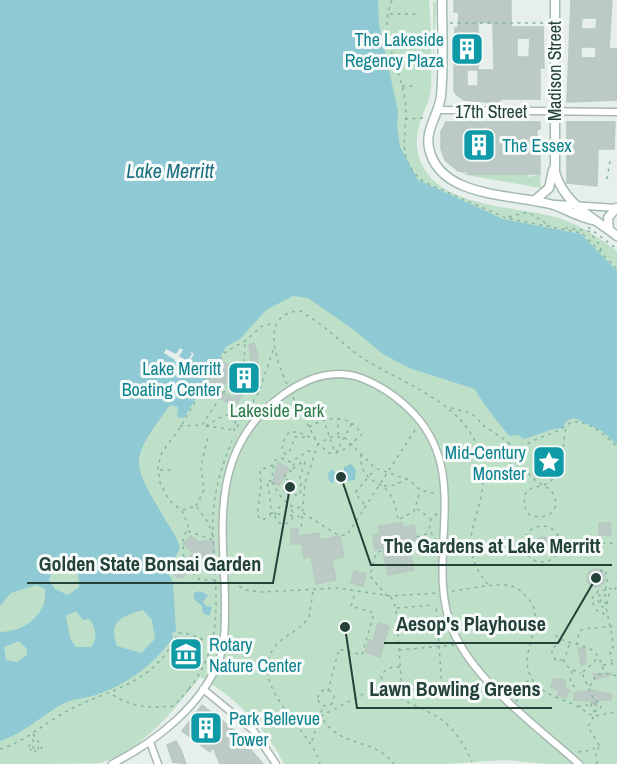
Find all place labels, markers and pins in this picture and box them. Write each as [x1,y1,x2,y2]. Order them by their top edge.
place label: The Lakeside Regency Plaza [345,27,444,73]
building icon: The Lakeside Regency Plaza [449,31,485,67]
building icon: The Essex [461,127,497,163]
place label: The Essex [502,133,572,158]
place label: Lake Merritt Boating Center [122,356,221,402]
building icon: Lake Merritt Boating Center [226,360,262,396]
place label: Mid-Century Monster [445,440,527,486]
place icon: Mid-Century Monster [531,444,567,480]
callout: The Gardens at Lake Merritt [371,527,612,565]
callout: Golden State Bonsai Garden [27,545,273,583]
callout: Aesop's Playhouse [384,605,558,643]
place label: Rotary Nature Center [209,632,302,678]
museum icon: Rotary Nature Center [168,636,204,672]
callout: Lawn Bowling Greens [357,670,552,708]
place label: Park Bellevue Tower [229,706,320,752]
building icon: Park Bellevue Tower [188,710,224,746]

